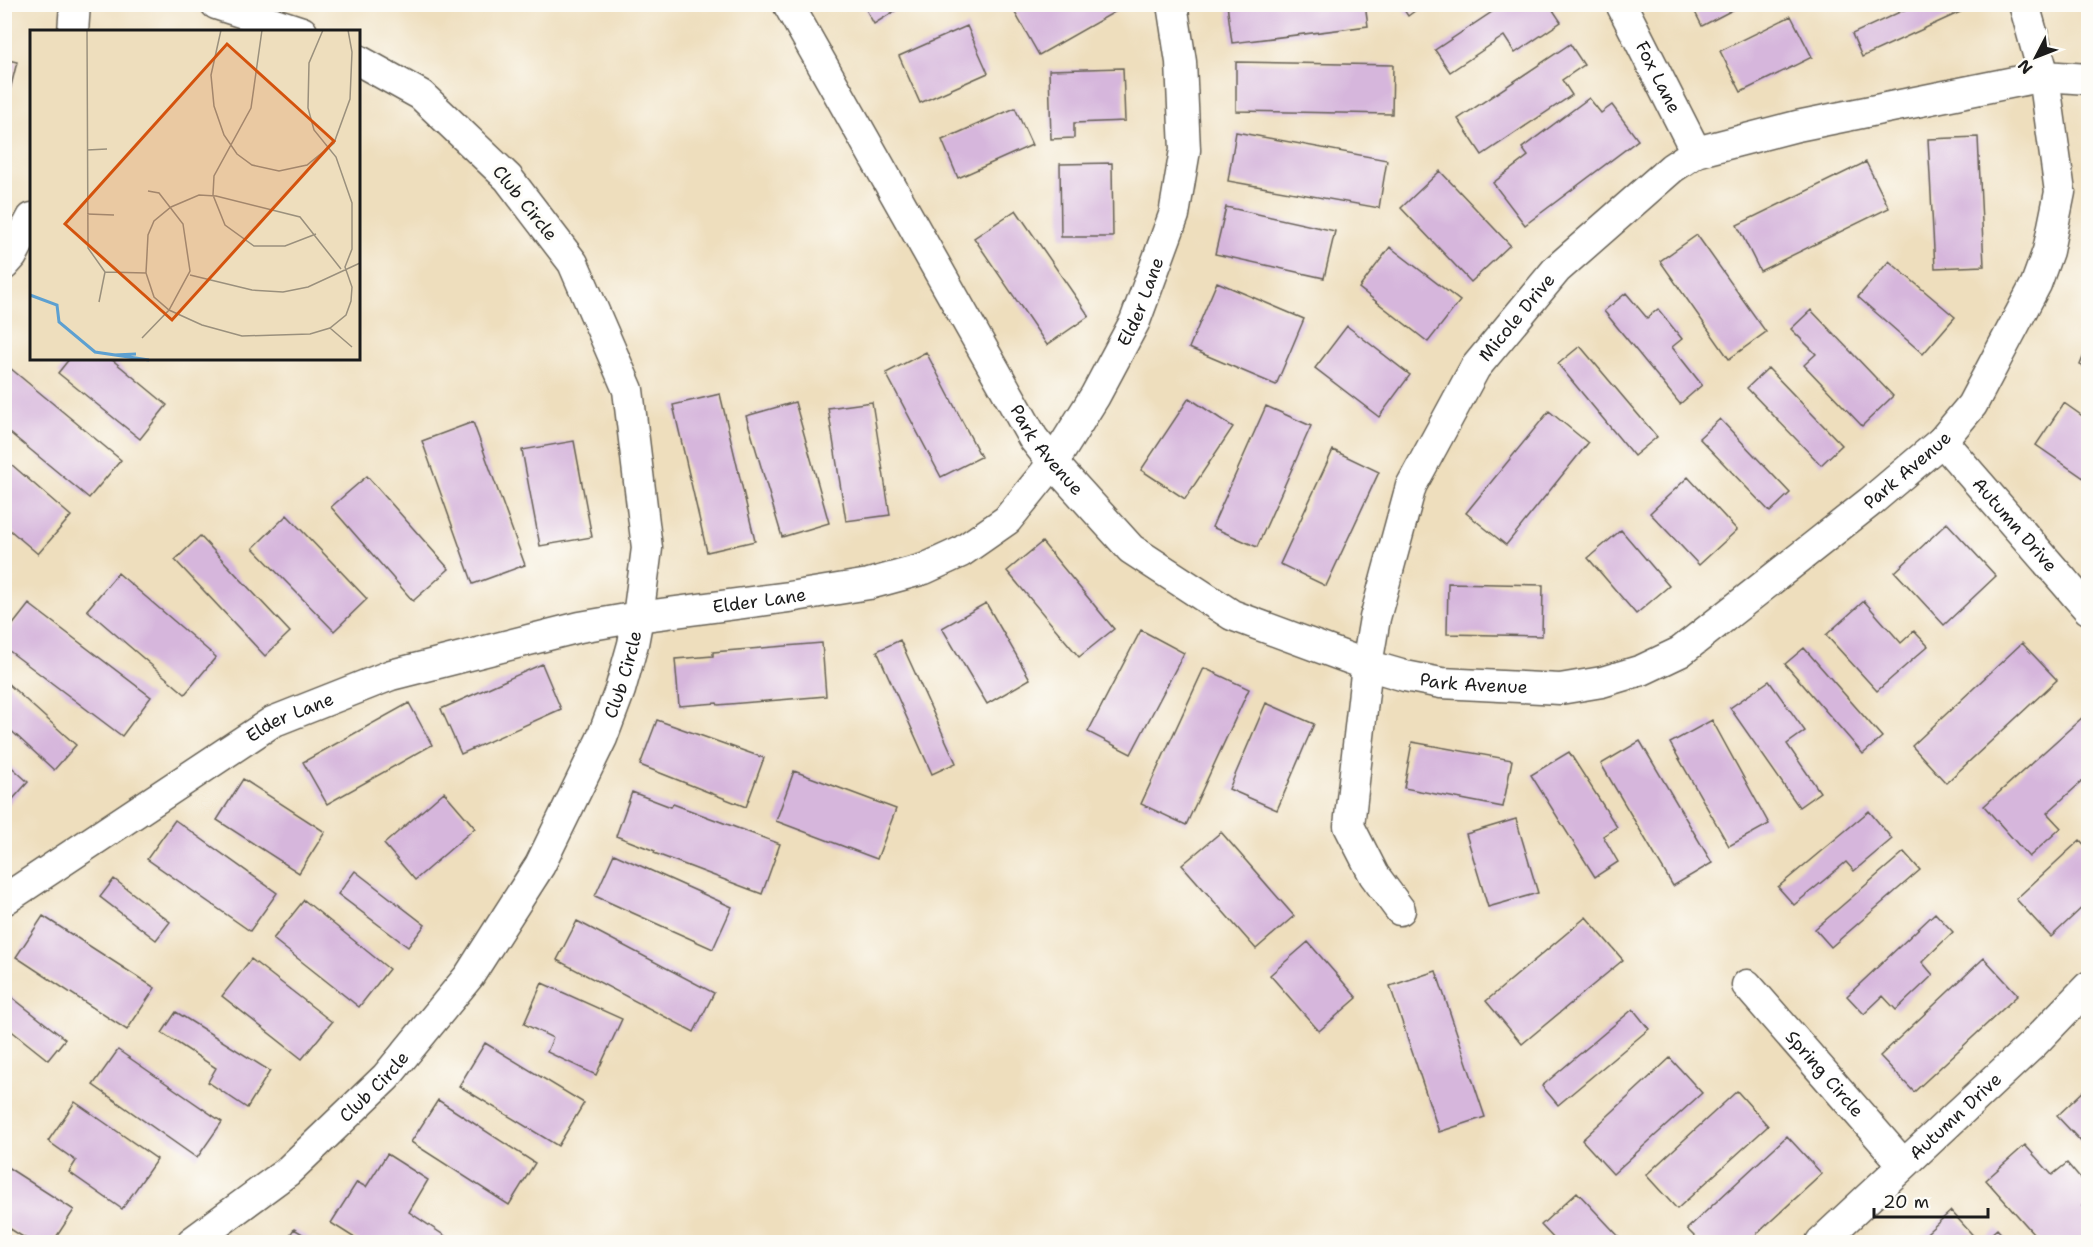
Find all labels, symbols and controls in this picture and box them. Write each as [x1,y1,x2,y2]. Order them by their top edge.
north arrow [2006,27,2066,87]
inset map [30,30,360,360]
street label: Fox Lane [1630,37,1686,117]
text: N [2013,55,2037,78]
street label: Club Circle [487,160,563,246]
street label: Elder Lane [1112,254,1169,350]
street label: Micole Drive [1473,268,1560,366]
street label: Park Avenue [1005,400,1089,501]
street label: Park Avenue [1859,427,1957,515]
street label: Autumn Drive [1967,472,2063,577]
street label: Elder Lane [711,582,808,619]
street label: Club Circle [598,629,647,722]
street label: Park Avenue [1418,667,1528,699]
street label: Elder Lane [241,687,337,748]
street label: Spring Circle [1780,1025,1869,1122]
street label: Club Circle [334,1046,414,1128]
street label: Autumn Drive [1904,1067,2007,1165]
scale bar [1874,1181,1988,1219]
text: 20 m [1883,1190,1929,1214]

